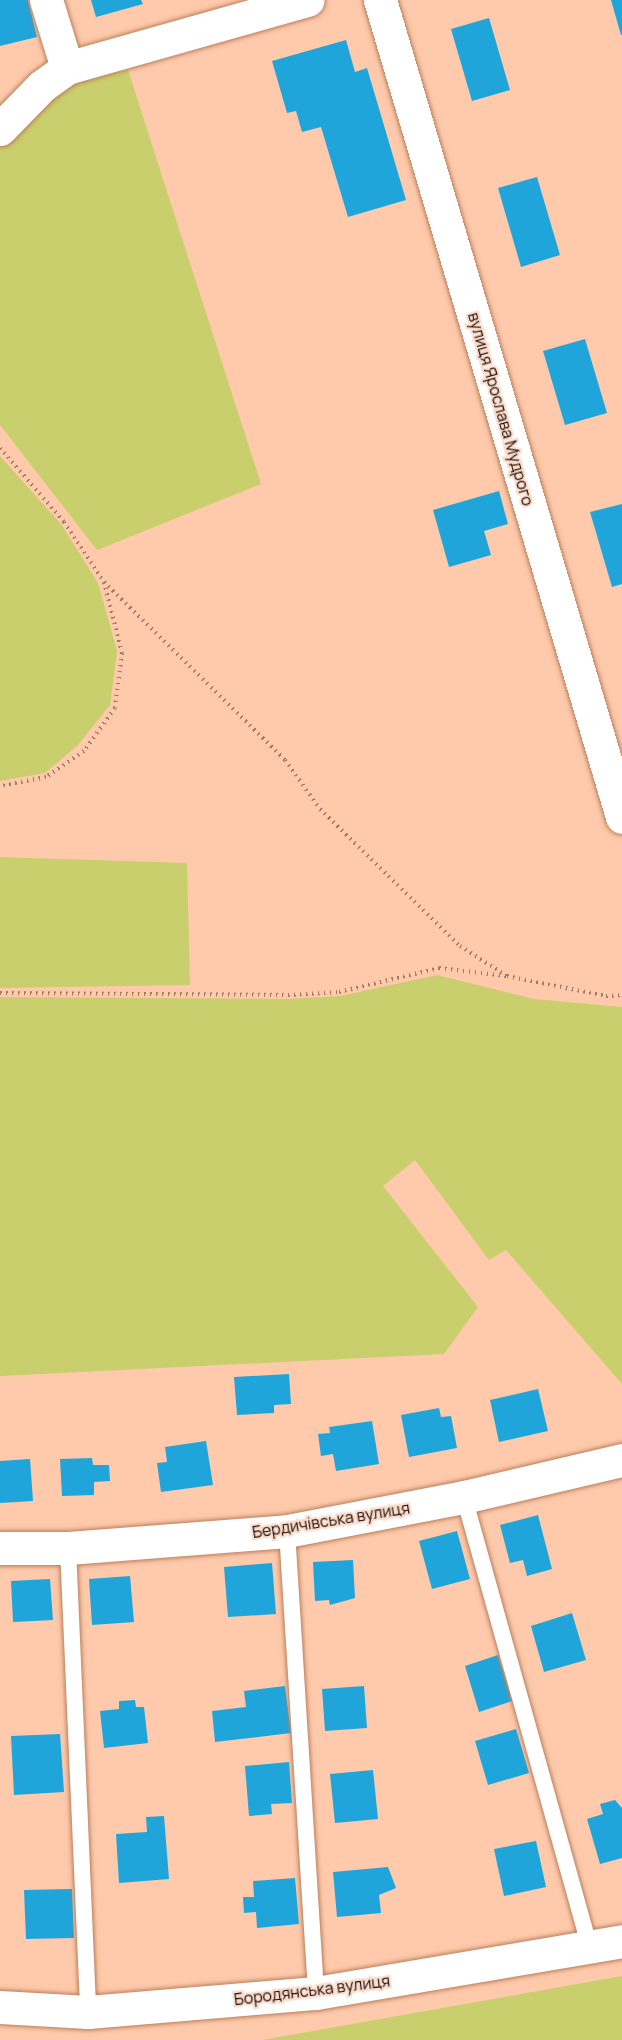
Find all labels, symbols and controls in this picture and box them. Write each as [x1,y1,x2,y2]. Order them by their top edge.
street label: вулиця Ярослава Мудрого [464,310,538,508]
street label: Бердичівська вулиця [251,1498,411,1542]
street label: Бородянська вулиця [233,1971,391,2009]

